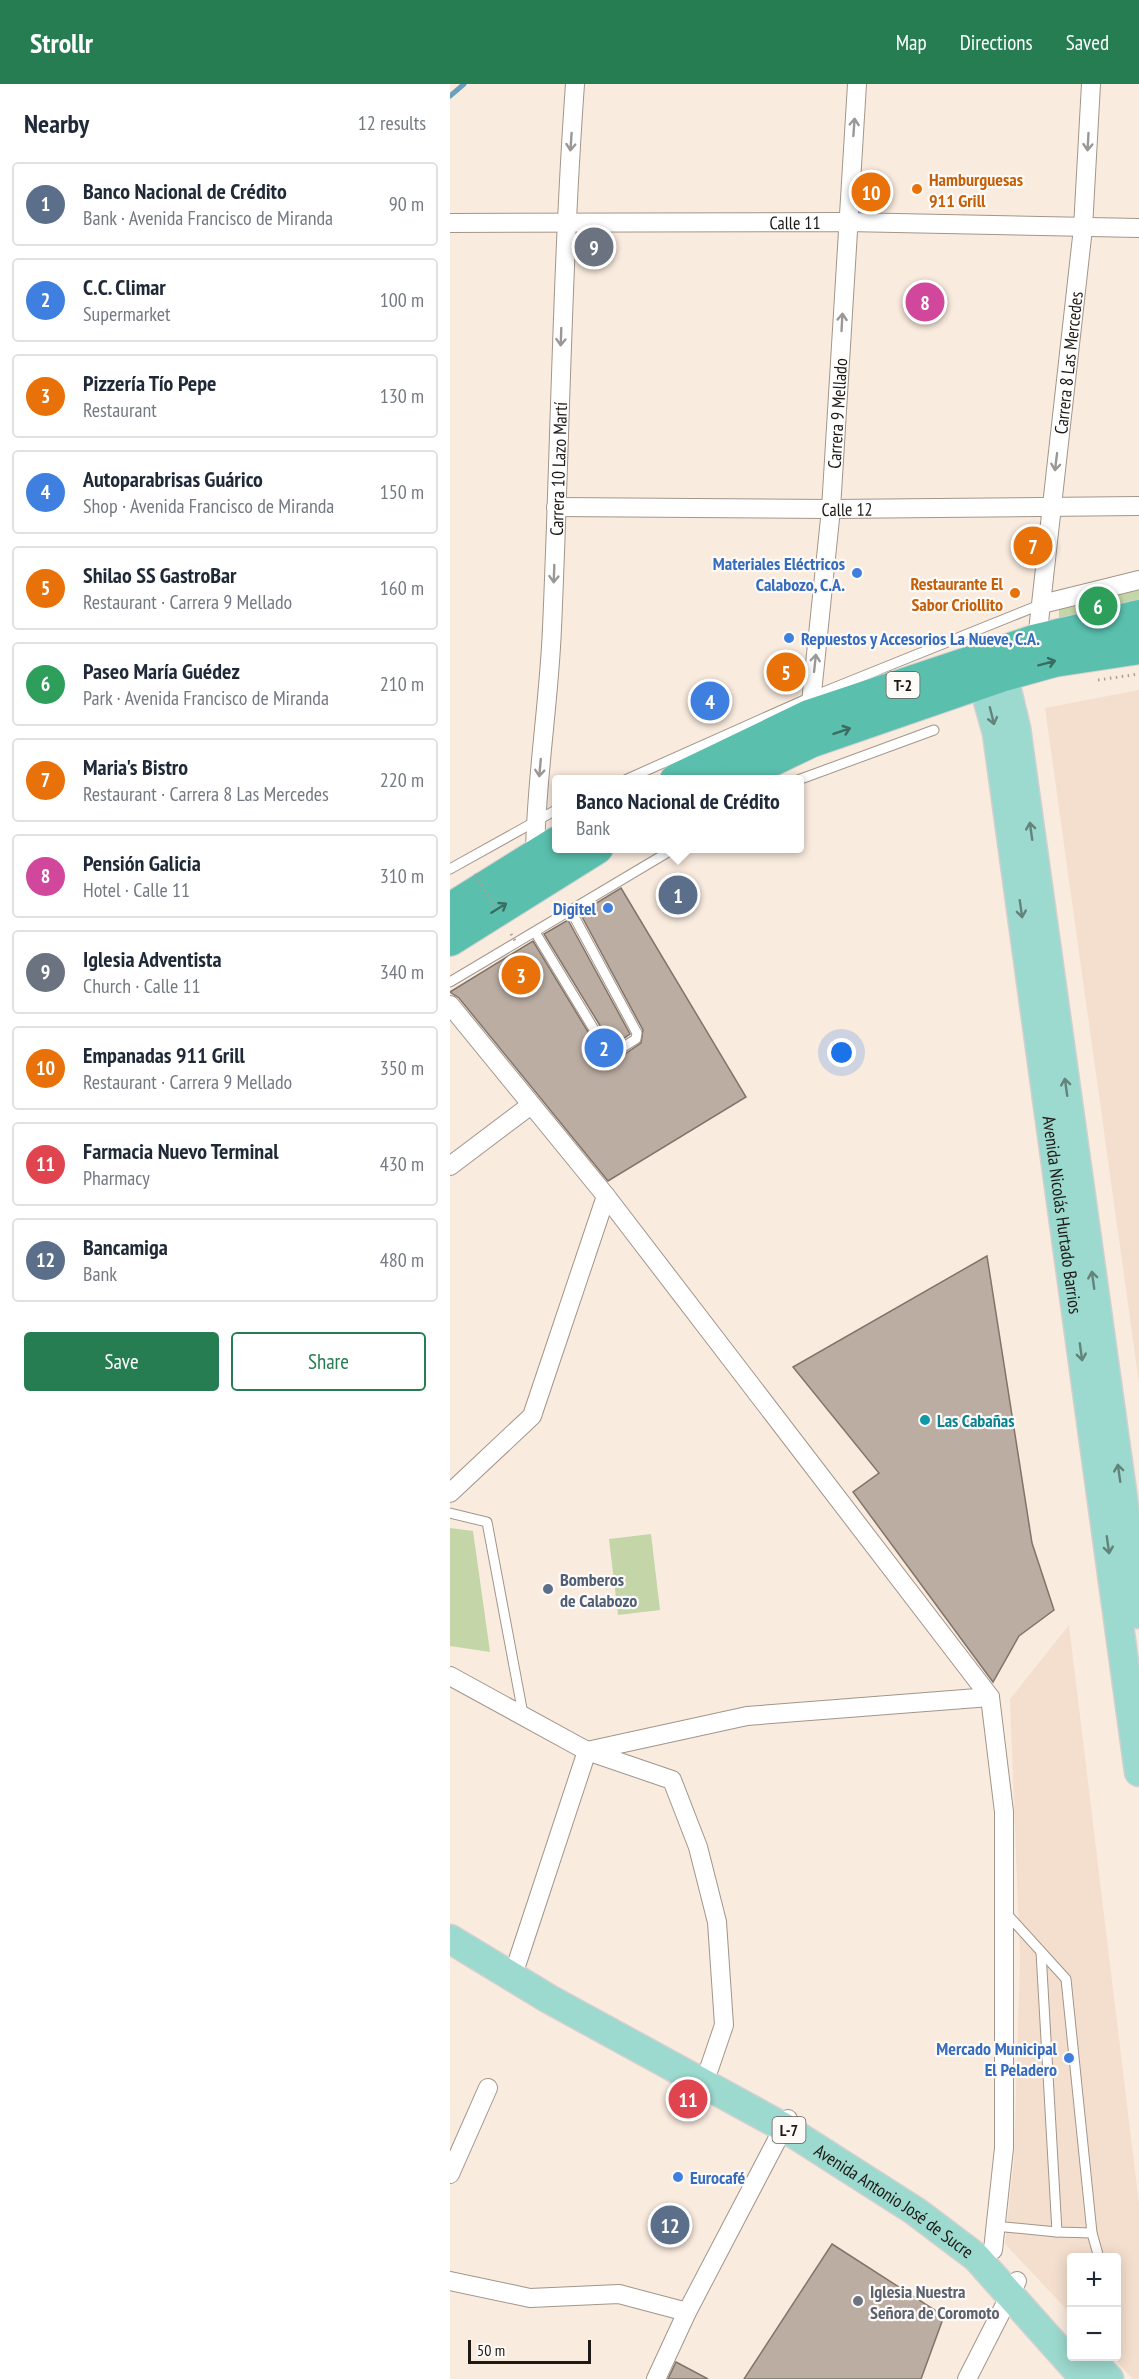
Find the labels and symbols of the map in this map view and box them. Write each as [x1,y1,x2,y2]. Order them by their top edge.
one-way arrow [849,118,860,138]
one-way arrow [565,132,576,152]
one-way arrow [1083,132,1094,152]
place label: Hamburguesas 911 Grill [929,168,1023,212]
pin: 10 [852,170,890,214]
marker: Hamburguesas 911 Grill [910,182,924,196]
street label: Calle 11 [769,211,821,234]
pin: 9 [574,224,614,270]
pin: 8 [906,280,944,324]
street label: Carrera 8 Las Mercedes [1049,290,1087,435]
one-way arrow [836,312,847,332]
one-way arrow [555,327,566,347]
street label: Carrera 9 Mellado [822,357,852,469]
street label: Carrera 10 Lazo Martí [544,402,572,536]
one-way arrow [1050,451,1061,471]
street label: Calle 12 [821,497,873,521]
pin: 7 [1014,524,1052,568]
place label: Materiales Eléctricos Calabozo, C.A. [713,552,845,596]
one-way arrow [548,563,559,583]
marker: Materiales Eléctricos Calabozo, C.A. [850,566,864,580]
place label: Restaurante El Sabor Criollito [910,572,1004,616]
pin: 6 [1078,584,1118,628]
marker: Restaurante El Sabor Criollito [1008,586,1022,600]
place label: Repuestos y Accesorios La Nueve, C.A. [801,627,1040,650]
marker: Repuestos y Accesorios La Nueve, C.A. [782,631,796,645]
pin: 5 [766,650,806,694]
one-way arrow [810,653,821,673]
one-way arrow [1038,657,1057,668]
road number: T-2 [886,672,920,698]
pin: 4 [690,678,730,724]
one-way arrow [987,706,999,725]
one-way arrow [833,724,851,735]
one-way arrow [534,758,545,778]
one-way arrow [1025,822,1036,842]
pin: 1 [658,872,698,918]
place label: Digitel [553,897,597,920]
one-way arrow [1015,898,1026,918]
one-way arrow [490,901,507,913]
marker: Digitel [601,901,615,915]
pin: 3 [502,952,540,998]
pin: 2 [584,1026,624,1070]
your location [827,1038,856,1067]
one-way arrow [1060,1077,1071,1097]
street label: Avenida Nicolás Hurtado Barrios [1038,1114,1088,1315]
one-way arrow [1087,1270,1098,1290]
one-way arrow [1076,1341,1087,1361]
place label: Las Cabañas [937,1409,1015,1432]
marker: Las Cabañas [918,1413,932,1427]
one-way arrow [1114,1464,1125,1483]
one-way arrow [1102,1534,1113,1554]
place label: Bomberos de Calabozo [560,1568,637,1612]
marker: Bomberos de Calabozo [541,1582,555,1596]
place label: Mercado Municipal El Peladero [936,2037,1058,2081]
marker: Mercado Municipal El Peladero [1062,2051,1076,2065]
pin: 11 [668,2076,708,2122]
road number: L-7 [772,2117,806,2143]
street label: Avenida Antonio José de Sucre [810,2138,979,2263]
place label: Eurocafé [690,2166,746,2189]
marker: Eurocafé [671,2170,685,2184]
pin: 12 [650,2202,690,2248]
place label: Iglesia Nuestra Señora de Coromoto [870,2280,999,2324]
marker: Iglesia Nuestra Señora de Coromoto [851,2294,865,2308]
scale bar [468,2337,591,2364]

